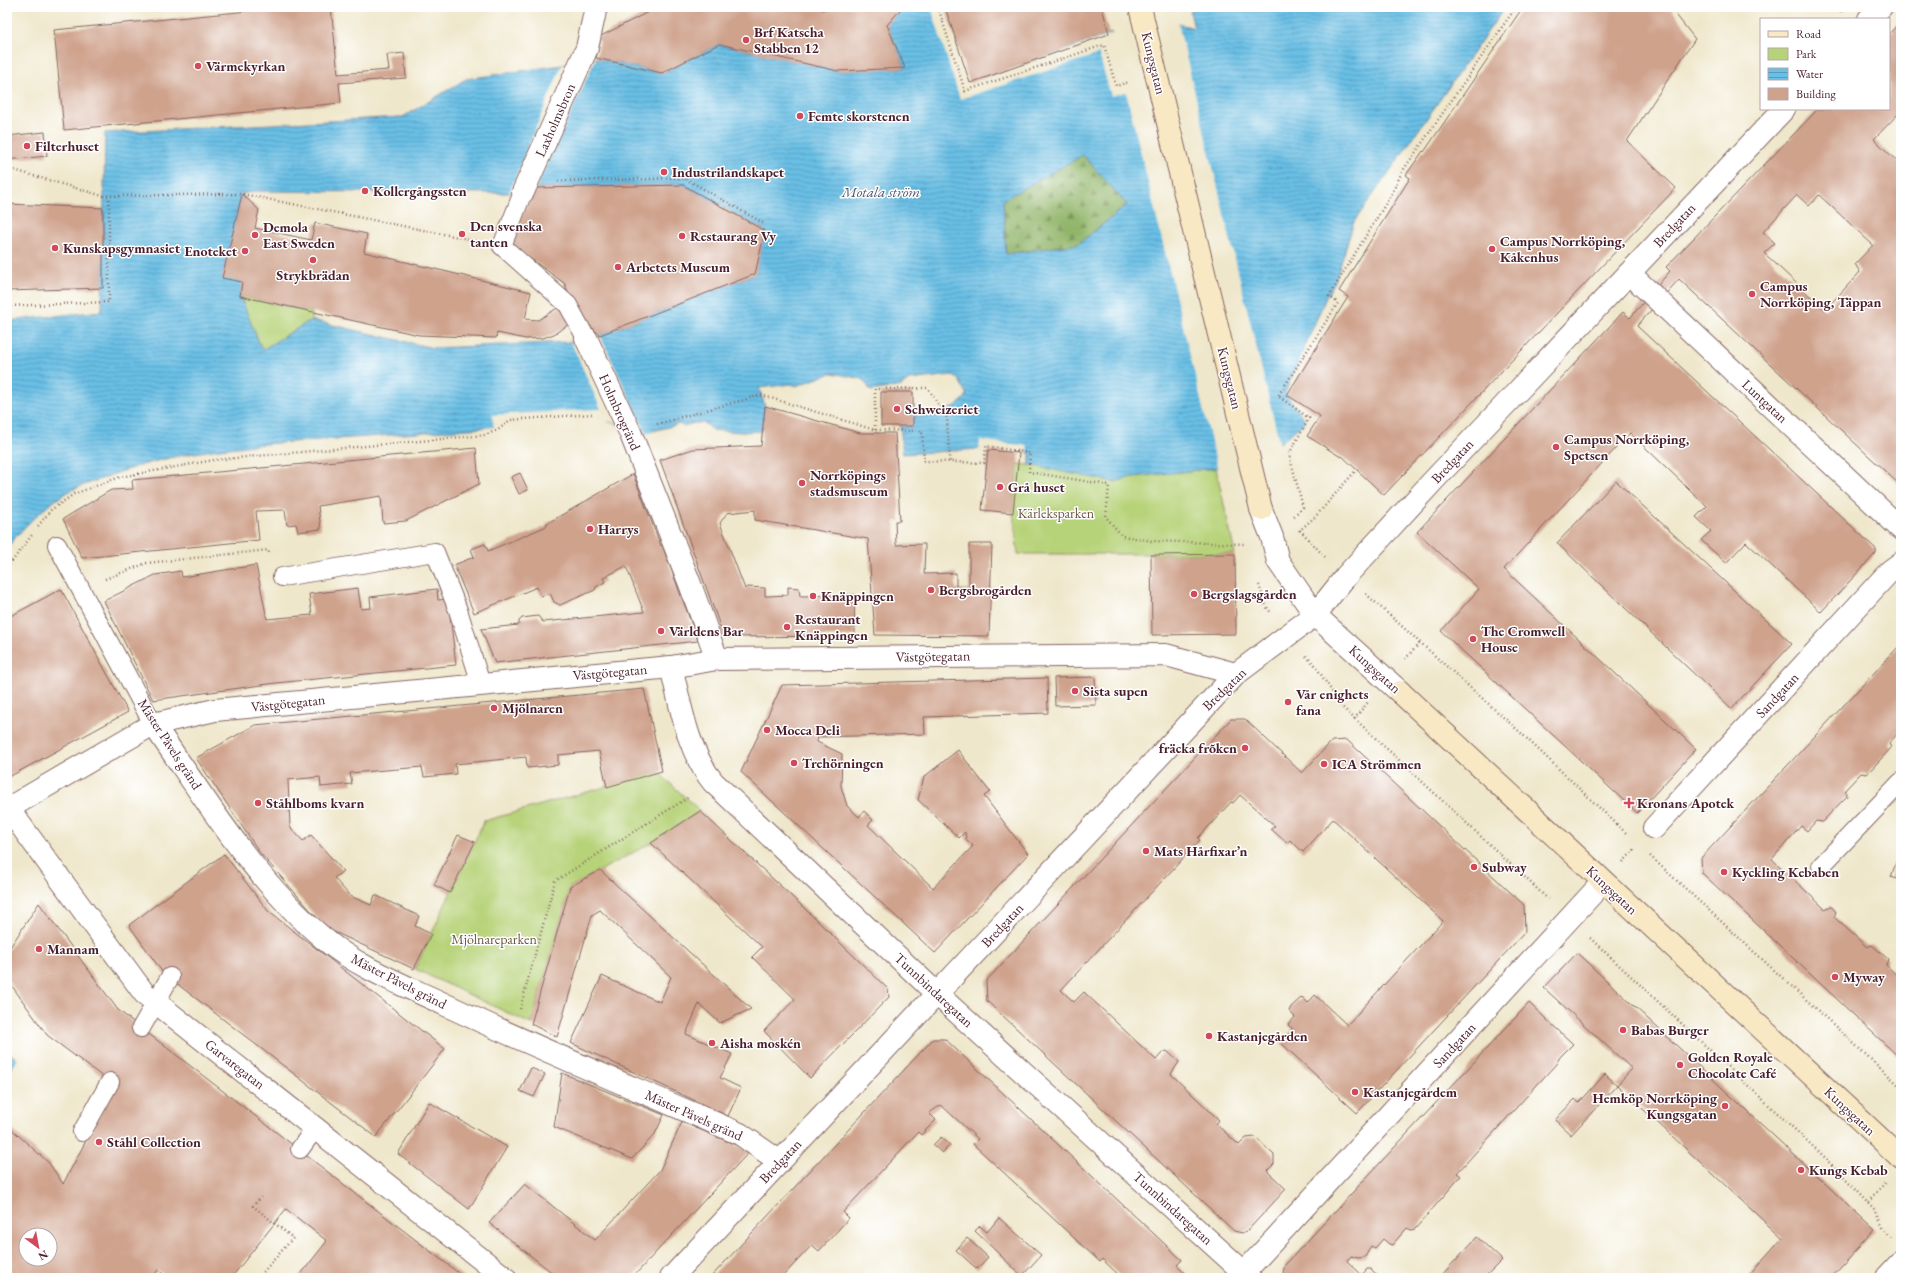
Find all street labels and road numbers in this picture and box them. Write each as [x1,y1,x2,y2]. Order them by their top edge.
street label: Kungsgatan [1138,30,1171,97]
street label: Laxholmsbron [531,80,579,160]
street label: Bredgatan [1649,199,1700,251]
street label: Kungsgatan [1214,345,1247,412]
street label: Holmbrogränd [595,371,645,454]
street label: Luntgatan [1738,375,1792,427]
street label: Bredgatan [1427,435,1478,487]
street label: Kungsgatan [1345,641,1405,697]
street label: Västgötegatan [896,646,971,666]
street label: Västgötegatan [572,660,648,684]
street label: Bredgatan [1198,663,1250,714]
street label: Sandgatan [1751,668,1803,721]
street label: Västgötegatan [250,690,327,716]
street label: Mäster Påvels gränd [134,695,207,794]
street label: Kungsgatan [1582,862,1642,919]
street label: Bredgatan [977,899,1028,951]
street label: Mäster Påvels gränd [348,949,451,1013]
street label: Tunnbindaregatan [891,949,978,1032]
street label: Sandgatan [1428,1018,1480,1071]
street label: Garvaregatan [201,1035,269,1093]
street label: Kungsgatan [1820,1083,1880,1140]
street label: Mäster Påvels gränd [642,1085,746,1145]
street label: Bredgatan [755,1135,806,1187]
street label: Tunnbindaregatan [1129,1167,1217,1249]

